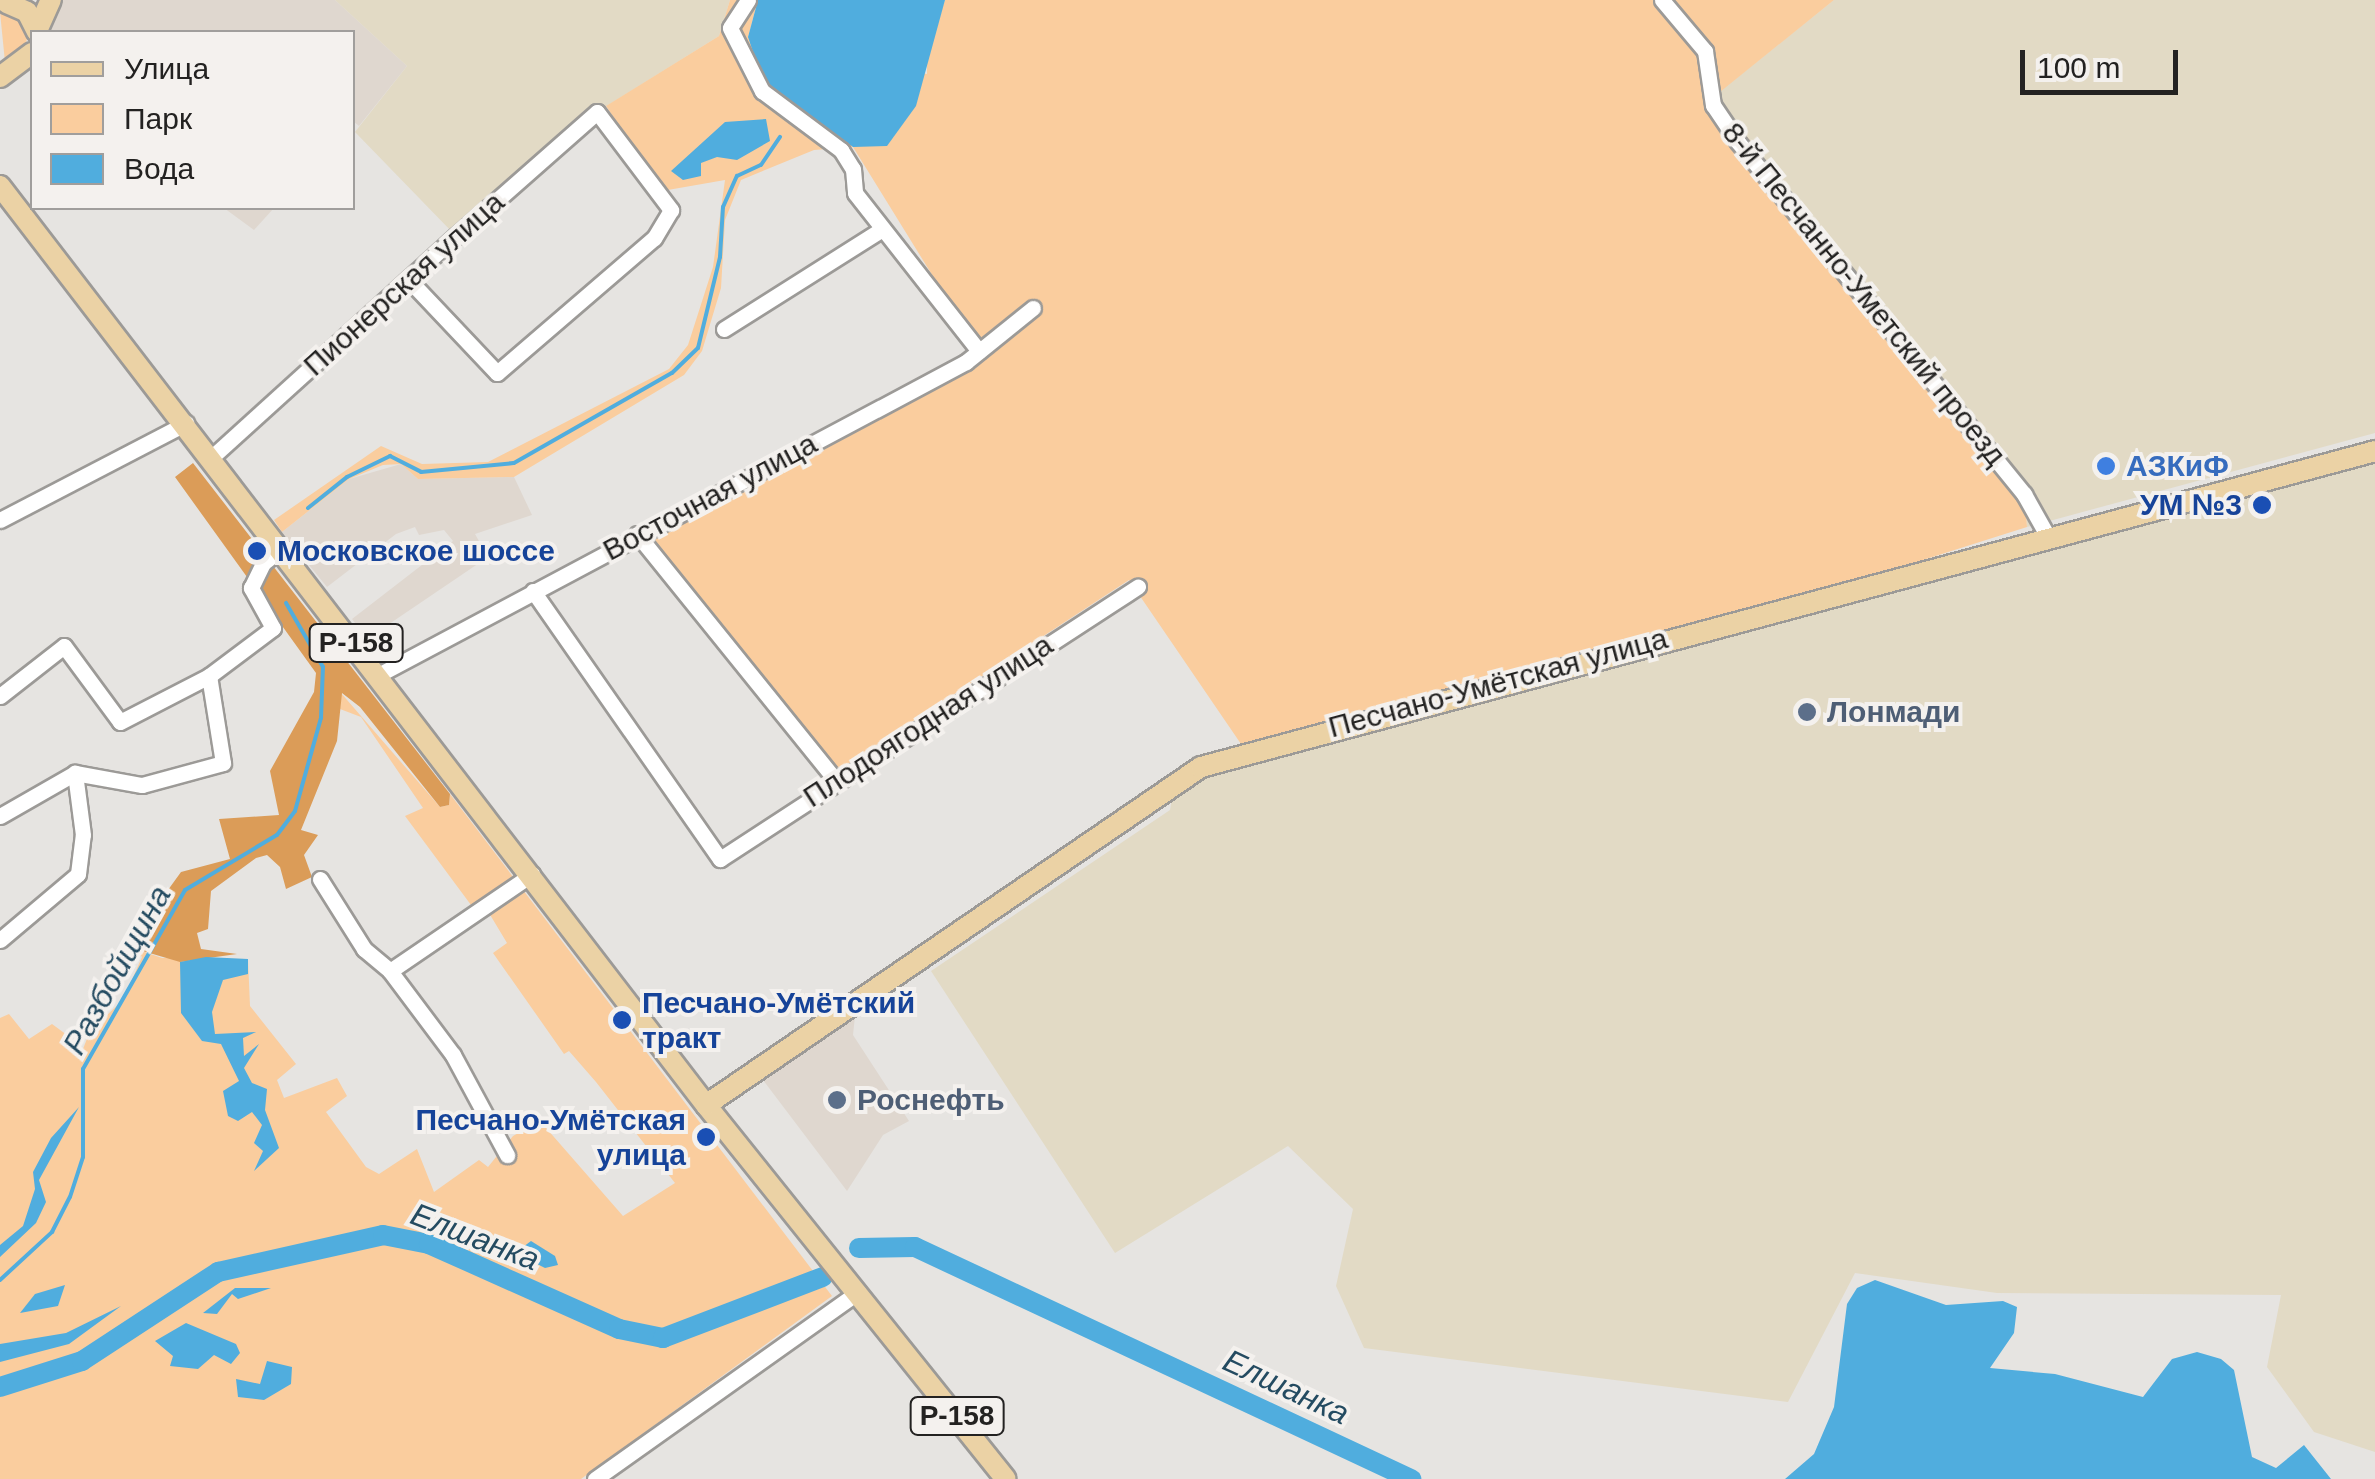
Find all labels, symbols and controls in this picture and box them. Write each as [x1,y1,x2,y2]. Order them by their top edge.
legend [30,30,355,210]
scale bar [2025,30,2182,92]
text: 100 m [2037,51,2120,84]
text: Улица [124,52,209,85]
text: Парк [124,102,192,135]
street label: 8-й Песчанно-Уметский проезд [1715,115,2013,473]
text: Вода [124,152,194,185]
street label: Пионерская улица [296,184,512,384]
street label: Восточная улица [597,425,823,569]
place label: АЗКиФ [2126,448,2229,484]
marker: АЗКиФ [2095,455,2117,477]
place label: УМ №3 [2140,487,2242,523]
marker: УМ №3 [2251,494,2273,516]
place label: Московское шоссе [277,533,555,569]
marker: Московское шоссе [246,540,268,562]
road number: Р-158 [308,620,404,666]
street label: Песчано-Умётская улица [1325,620,1671,746]
street label: Плодоягодная улица [797,627,1059,815]
place label: Лонмади [1827,694,1960,730]
marker: Лонмади [1796,701,1818,723]
water label: Разбойщина [55,879,179,1061]
place label: Песчано-Умётский тракт [642,985,915,1056]
marker: Песчано-Умётский тракт [611,1009,633,1031]
place label: Роснефть [857,1082,1005,1118]
marker: Роснефть [826,1089,848,1111]
place label: Песчано-Умётская улица [415,1102,686,1172]
marker: Песчано-Умётская улица [695,1126,717,1148]
water label: Елшанка [405,1195,545,1279]
water label: Елшанка [1217,1341,1355,1433]
road number: Р-158 [910,1393,1004,1439]

